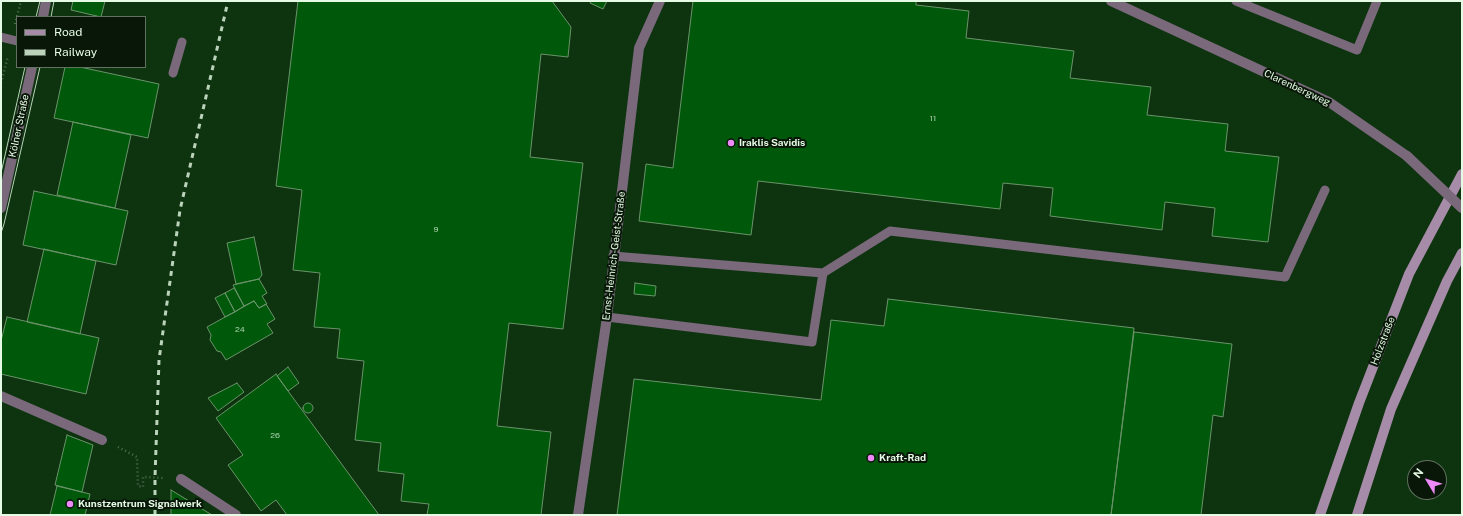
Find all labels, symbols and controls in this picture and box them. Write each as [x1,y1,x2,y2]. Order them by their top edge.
legend [16,16,146,68]
text: Road [54,25,82,39]
text: Railway [54,45,97,59]
street label: Clarenbergweg [1262,67,1332,109]
street label: Kölner Straße [6,93,32,159]
house number: 11 [930,114,936,124]
place label: Iraklis Savidis [739,137,805,149]
marker: Iraklis Savidis [726,138,736,148]
street label: Ernst-Heinrich-Geist-Straße [600,191,628,321]
house number: 9 [434,225,438,235]
street label: Holzstraße [1368,315,1398,367]
house number: 24 [235,325,245,335]
house number: 26 [270,431,280,441]
place label: Kraft-Rad [879,452,926,464]
marker: Kraft-Rad [866,453,876,463]
north arrow [1407,460,1447,500]
text: N [1411,466,1426,480]
place label: Kunstzentrum Signalwerk [78,498,202,510]
marker: Kunstzentrum Signalwerk [65,499,75,509]

